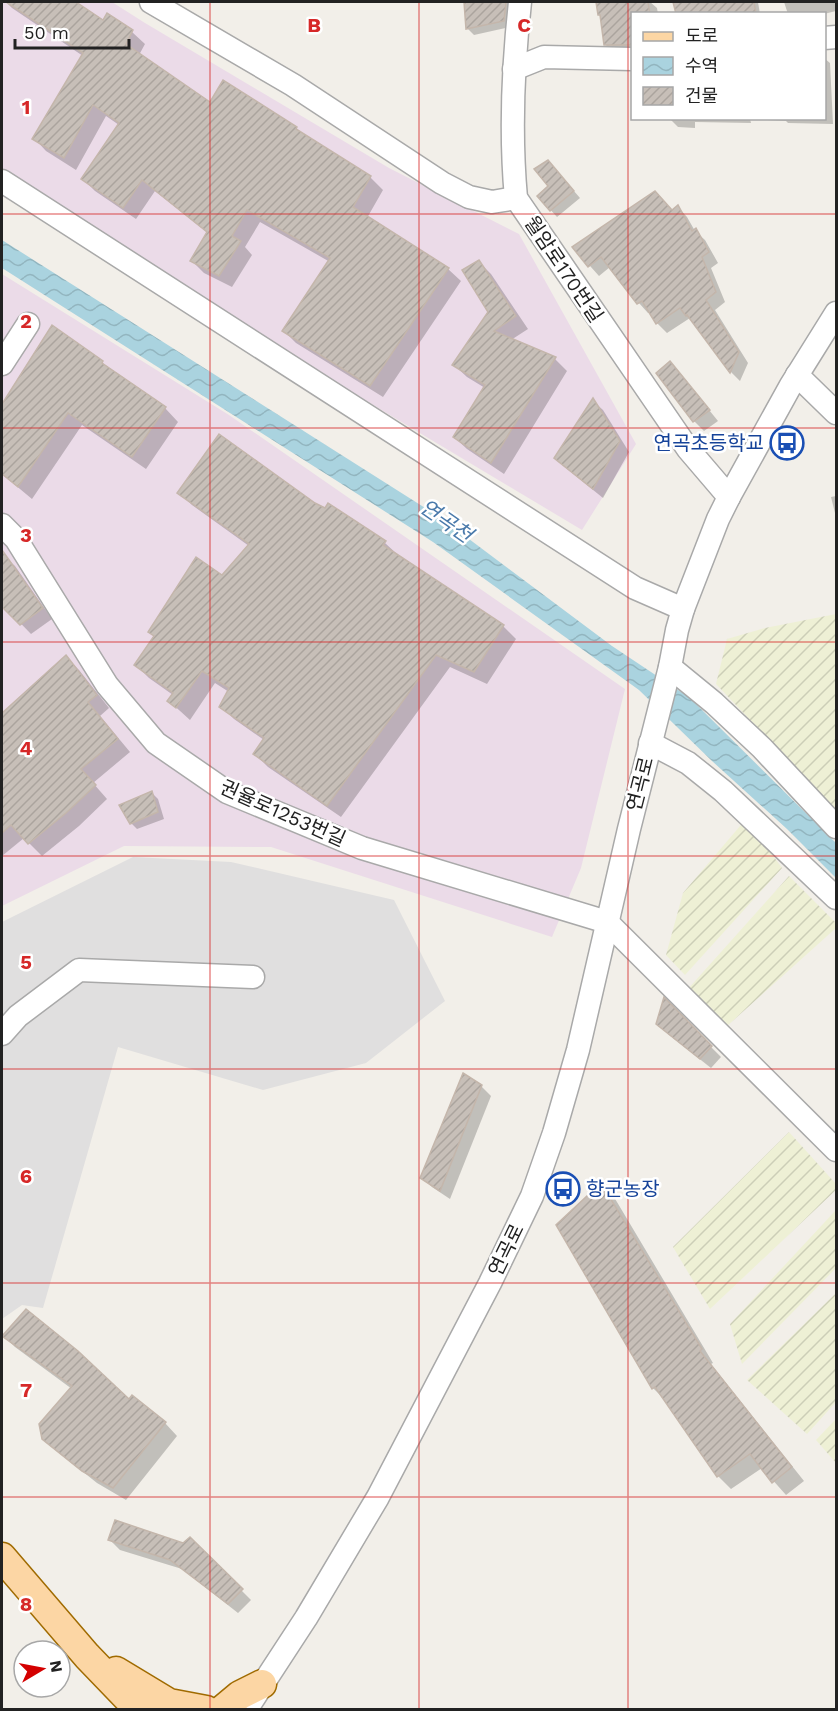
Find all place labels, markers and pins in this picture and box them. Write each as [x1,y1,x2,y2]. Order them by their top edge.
bus stop icon: 연곡초등학교 [769,425,805,461]
place label: 연곡초등학교 [654,431,764,455]
bus stop icon: 향군농장 [545,1171,581,1207]
place label: 향군농장 [586,1177,660,1201]

